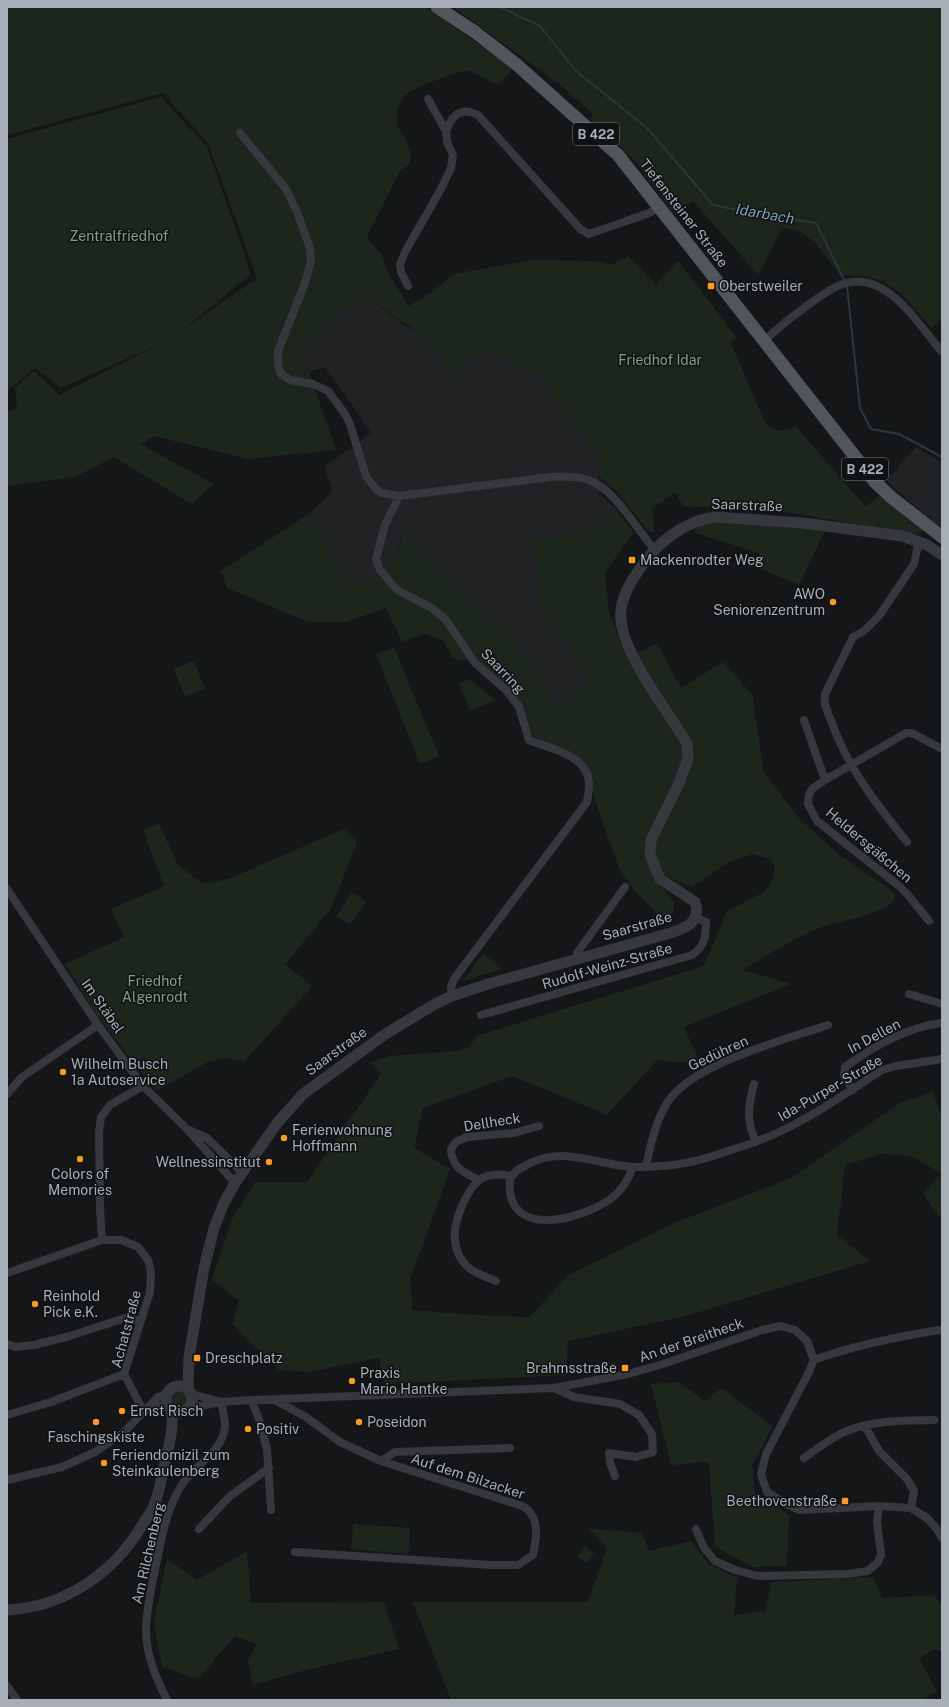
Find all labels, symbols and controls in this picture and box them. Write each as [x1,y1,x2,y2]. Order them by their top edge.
road number: B 422 [573,123,619,145]
street label: Tiefensteiner Straße [637,156,731,270]
water label: Idarbach [734,200,796,227]
park label: Zentralfriedhof [70,228,169,244]
place label: Oberstweiler [719,278,803,294]
marker: Oberstweiler [706,281,716,291]
park label: Friedhof Idar [618,352,702,368]
road number: B 422 [842,458,888,480]
street label: Saarstraße [711,496,783,514]
place label: Mackenrodter Weg [640,552,764,568]
marker: Mackenrodter Weg [627,555,637,565]
place label: AWO Seniorenzentrum [713,586,825,618]
marker: AWO Seniorenzentrum [828,597,838,607]
street label: Saarring [478,645,528,697]
street label: Heldersgäßchen [823,804,915,886]
street label: Saarstraße [600,908,674,944]
street label: Rudolf-Weinz-Straße [540,940,674,992]
park label: Friedhof Algenrodt [122,973,188,1005]
street label: Im Stäbel [79,976,127,1036]
street label: In Dellen [845,1016,903,1056]
street label: Saarstraße [302,1023,370,1079]
street label: Gedühren [686,1032,750,1074]
street label: Ida-Purper-Straße [775,1052,885,1124]
place label: Wilhelm Busch 1a Autoservice [71,1056,168,1088]
marker: Wilhelm Busch 1a Autoservice [58,1067,68,1077]
street label: Dellheck [462,1110,522,1134]
place label: Ferienwohnung Hoffmann [292,1122,393,1154]
marker: Ferienwohnung Hoffmann [279,1133,289,1143]
marker: Colors of Memories [75,1154,85,1164]
place label: Wellnessinstitut [156,1154,261,1170]
marker: Wellnessinstitut [264,1157,274,1167]
place label: Colors of Memories [48,1166,112,1198]
place label: Reinhold Pick e.K. [43,1288,100,1320]
street label: Achatstraße [108,1288,144,1370]
marker: Reinhold Pick e.K. [30,1299,40,1309]
street label: An der Breitheck [637,1315,745,1365]
place label: Dreschplatz [205,1350,283,1366]
marker: Dreschplatz [192,1353,202,1363]
place label: Brahmsstraße [526,1360,617,1376]
marker: Brahmsstraße [620,1363,630,1373]
place label: Praxis Mario Hantke [360,1365,447,1397]
marker: Praxis Mario Hantke [347,1376,357,1386]
place label: Ernst Risch [130,1403,203,1419]
marker: Ernst Risch [117,1406,127,1416]
place label: Poseidon [367,1414,427,1430]
marker: Faschingskiste [91,1417,101,1427]
marker: Poseidon [354,1417,364,1427]
place label: Positiv [256,1421,299,1437]
marker: Positiv [243,1424,253,1434]
place label: Faschingskiste [47,1429,145,1445]
place label: Feriendomizil zum Steinkaulenberg [112,1447,230,1479]
street label: Auf dem Bilzacker [409,1450,527,1502]
marker: Feriendomizil zum Steinkaulenberg [99,1458,109,1468]
place label: Beethovenstraße [726,1493,837,1509]
marker: Beethovenstraße [840,1496,850,1506]
street label: Am Rilchenberg [128,1500,168,1606]

